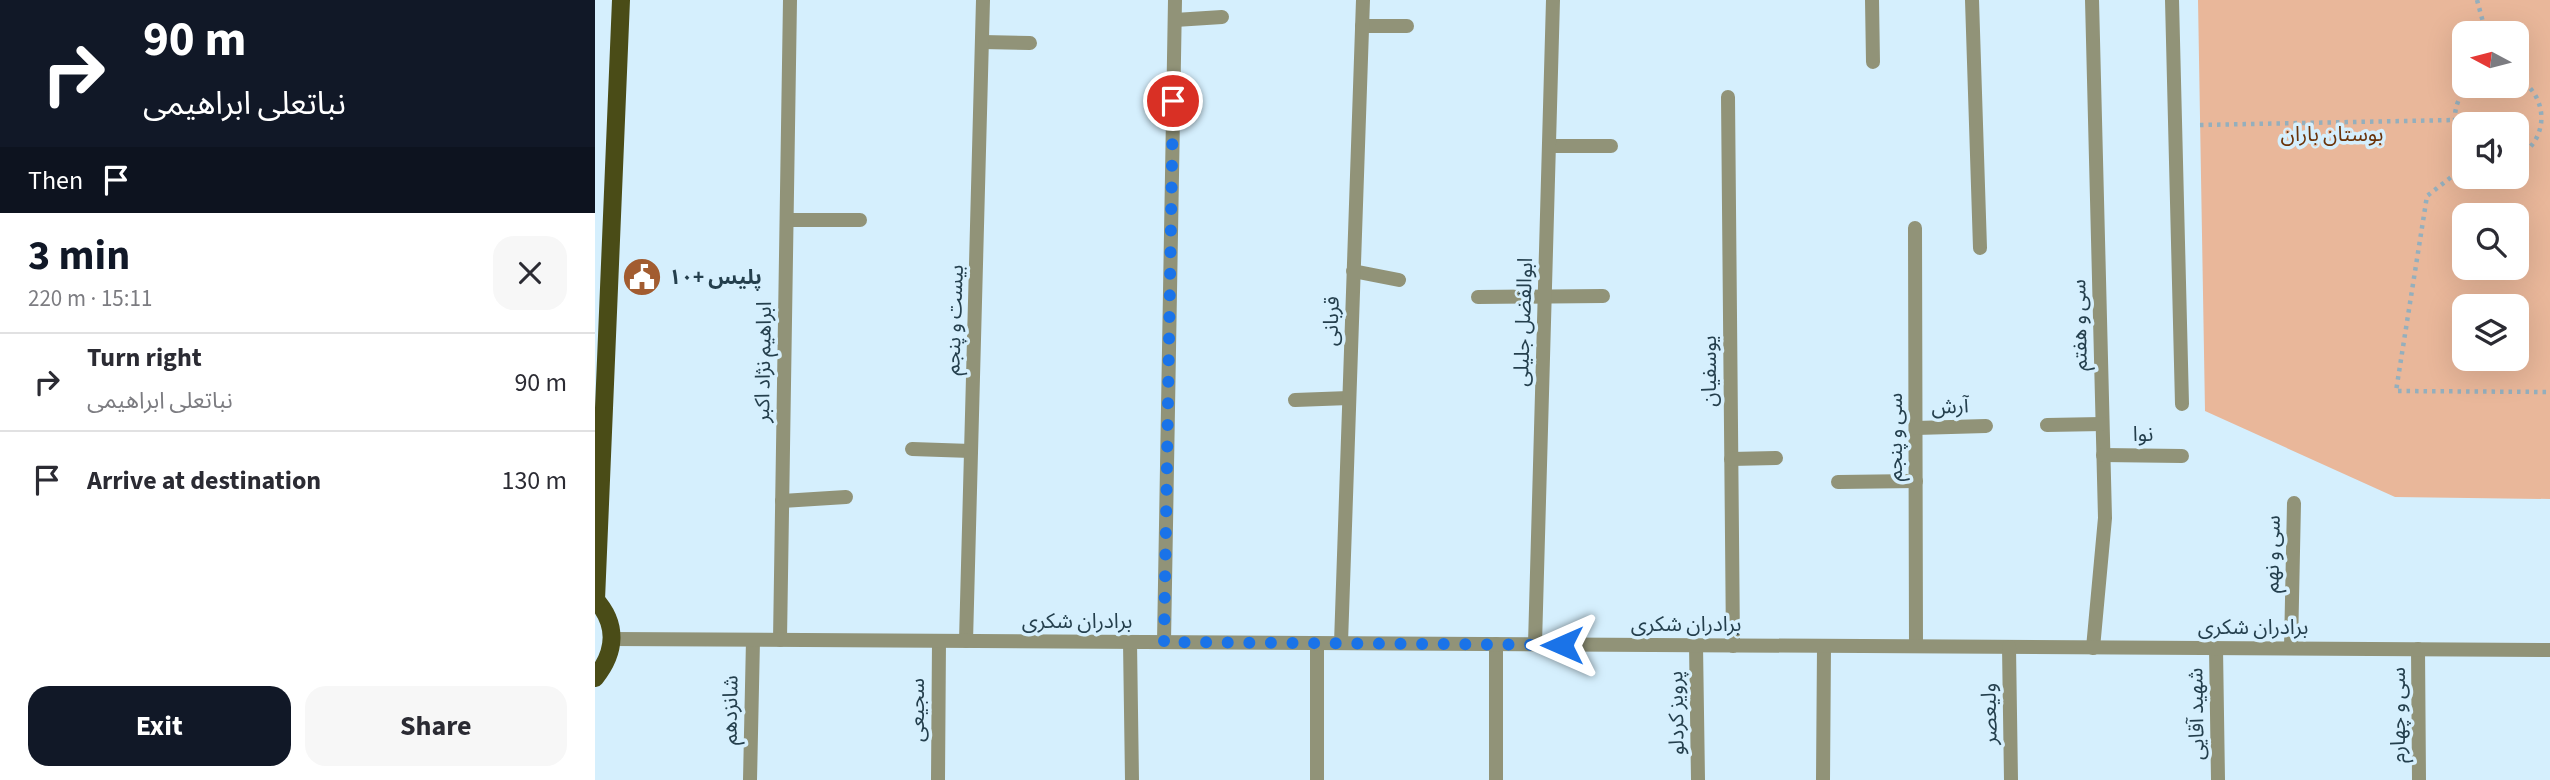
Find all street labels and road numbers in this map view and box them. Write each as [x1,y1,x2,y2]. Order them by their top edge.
street label: ابوالفضل جلیلی [1506,257,1540,387]
street label: بیست و پنجم [937,264,971,376]
street label: سی و هفتم [2063,279,2095,371]
street label: قربانی [1315,296,1347,346]
street label: ابراهیم نژاد اکبر [747,301,779,424]
street label: یوسفیان [1694,335,1724,407]
street label: آرش [1931,390,1970,422]
street label: سی و پنجم [1880,393,1910,481]
street label: نوا [2133,419,2153,449]
street label: سی و نهم [2256,515,2288,593]
street label: برادران شکری [1022,606,1132,636]
street label: برادران شکری [1631,609,1741,639]
street label: برادران شکری [2198,612,2308,642]
street label: سی و چهارم [2383,667,2414,763]
street label: شهید آقایی [2180,668,2212,760]
street label: پرویز کردلو [1660,670,1692,756]
street label: شانزدهم [714,675,746,745]
street label: سجیعی [902,678,932,742]
street label: ولیعصر [1973,683,2005,746]

